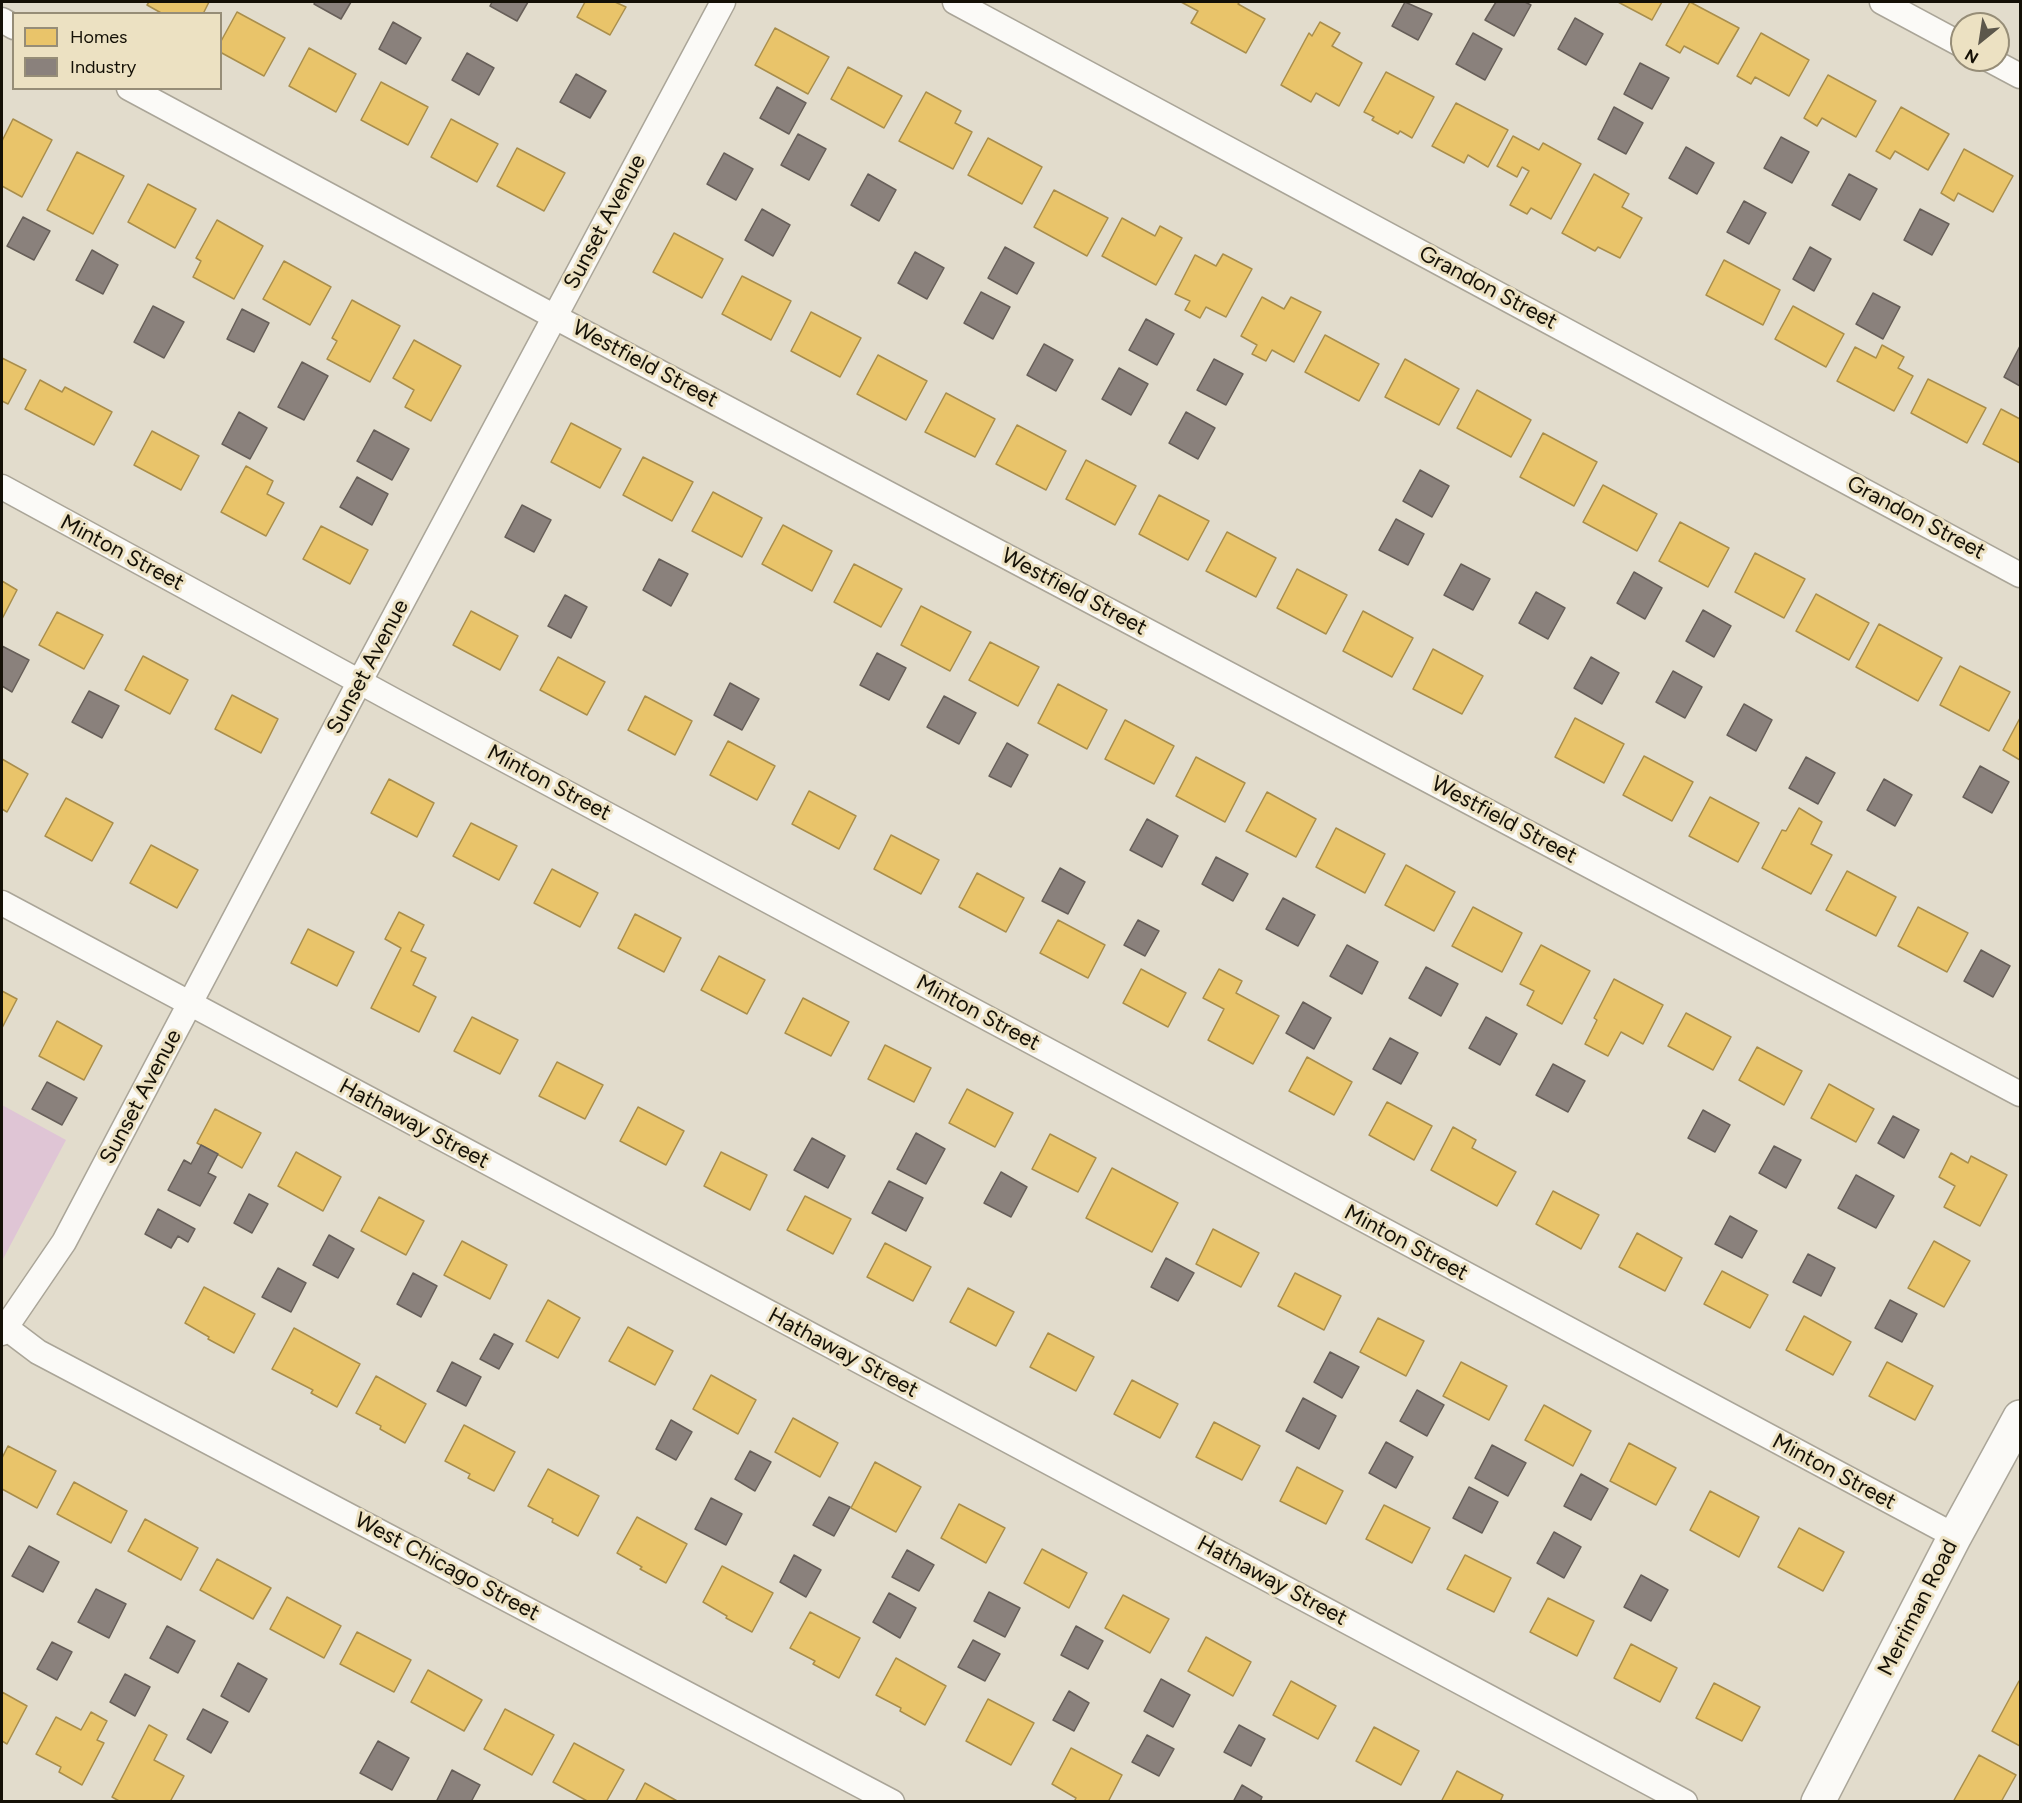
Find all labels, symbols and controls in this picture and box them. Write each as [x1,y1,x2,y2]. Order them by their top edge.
legend [12,12,222,90]
north arrow [1950,12,2010,72]
text: Homes [70,26,128,48]
text: N [1962,45,1982,68]
text: Industry [70,56,136,78]
street label: Sunset Avenue [558,150,652,294]
street label: Grandon Street [1414,241,1562,335]
street label: Westfield Street [568,315,722,413]
street label: Grandon Street [1842,471,1990,565]
street label: Minton Street [56,509,188,597]
street label: Westfield Street [997,543,1151,641]
street label: Sunset Avenue [321,595,415,739]
street label: Minton Street [483,739,615,827]
street label: Westfield Street [1427,771,1581,869]
street label: Minton Street [912,969,1044,1057]
street label: Sunset Avenue [94,1025,188,1169]
street label: Hathaway Street [335,1073,493,1175]
street label: Minton Street [1340,1199,1472,1287]
street label: Hathaway Street [764,1302,922,1404]
street label: Minton Street [1768,1428,1900,1516]
street label: West Chicago Street [350,1507,544,1627]
street label: Hathaway Street [1193,1530,1351,1632]
street label: Merriman Road [1872,1536,1964,1680]

